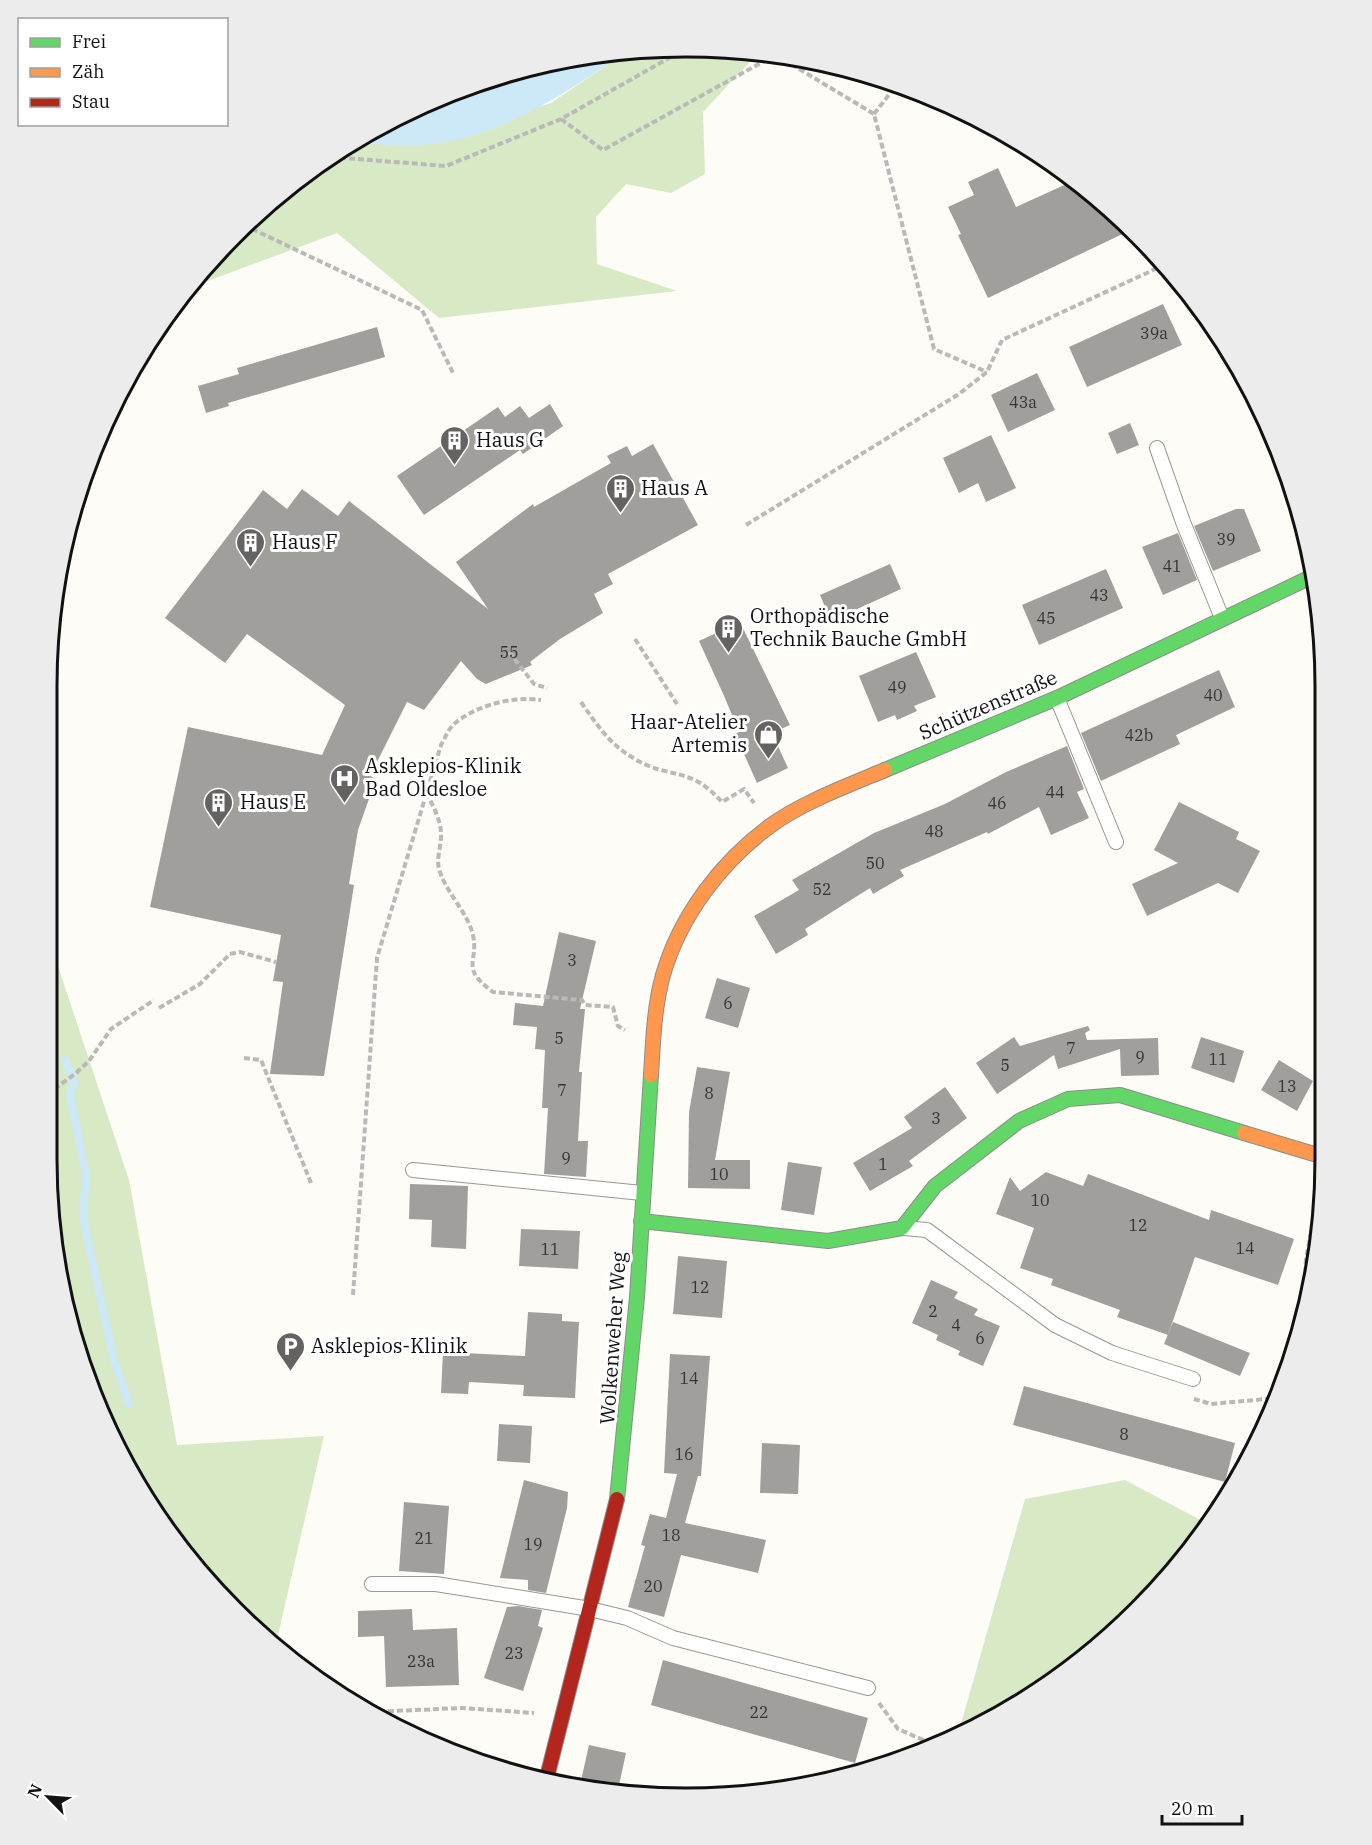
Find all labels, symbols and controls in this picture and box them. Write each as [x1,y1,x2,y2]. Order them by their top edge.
legend [18,18,228,126]
text: Frei [72,30,106,53]
text: Zäh [72,60,105,83]
text: Stau [72,90,110,113]
house number: 39a [1140,323,1168,343]
house number: 43a [1009,392,1037,412]
building icon: Haus G [439,424,471,466]
place label: Haus G [476,426,544,453]
building icon: Haus A [604,472,636,514]
place label: Haus A [641,474,708,501]
building icon: Haus F [235,526,267,568]
place label: Haus F [272,528,338,555]
house number: 39 [1216,529,1236,549]
house number: 41 [1162,556,1182,576]
house number: 43 [1089,585,1109,605]
place label: Orthopädische Technik Bauche GmbH [750,602,967,652]
house number: 45 [1036,608,1056,628]
building icon: Orthopädische Technik Bauche GmbH [713,612,745,654]
house number: 55 [499,642,519,662]
street label: Schützenstraße [915,663,1061,746]
house number: 49 [887,677,907,697]
house number: 40 [1203,685,1223,705]
place label: Haar-Atelier Artemis [630,708,747,758]
shop icon: Haar-Atelier Artemis [752,718,784,760]
house number: 42b [1125,725,1153,745]
place label: Asklepios-Klinik Bad Oldesloe [365,752,522,802]
hospital icon: Asklepios-Klinik Bad Oldesloe [328,762,360,804]
house number: 44 [1045,782,1065,802]
building icon: Haus E [203,786,235,828]
place label: Haus E [240,788,306,815]
house number: 46 [987,793,1007,813]
house number: 48 [924,821,944,841]
house number: 50 [865,853,885,873]
house number: 52 [812,879,832,899]
house number: 3 [567,950,577,970]
house number: 6 [723,993,733,1013]
house number: 5 [554,1028,564,1048]
house number: 7 [1066,1038,1076,1058]
house number: 9 [1135,1047,1145,1067]
house number: 11 [1208,1049,1228,1069]
house number: 5 [1000,1055,1010,1075]
house number: 13 [1277,1076,1297,1096]
house number: 7 [557,1080,567,1100]
house number: 8 [704,1083,714,1103]
house number: 3 [931,1108,941,1128]
house number: 9 [561,1148,571,1168]
house number: 1 [878,1154,888,1174]
house number: 10 [709,1164,729,1184]
house number: 10 [1030,1190,1050,1210]
house number: 12 [1128,1215,1148,1235]
house number: 14 [1235,1238,1255,1258]
house number: 11 [540,1239,560,1259]
street label: Wolkenweher Weg [593,1250,632,1425]
house number: 12 [690,1277,710,1297]
house number: 2 [928,1301,938,1321]
house number: 4 [951,1315,961,1335]
house number: 6 [975,1328,985,1348]
parking icon: Asklepios-Klinik [274,1330,306,1372]
place label: Asklepios-Klinik [311,1332,468,1359]
house number: 14 [679,1368,699,1388]
house number: 8 [1119,1424,1129,1444]
house number: 16 [674,1444,694,1464]
house number: 18 [661,1525,681,1545]
house number: 21 [414,1528,434,1548]
house number: 19 [523,1534,543,1554]
house number: 20 [643,1576,663,1596]
house number: 23 [504,1643,524,1663]
house number: 23a [407,1651,435,1671]
house number: 22 [749,1702,769,1722]
north arrow [18,1767,78,1827]
text: N [23,1781,46,1801]
scale bar [1162,1788,1242,1826]
text: 20 m [1171,1797,1214,1820]

